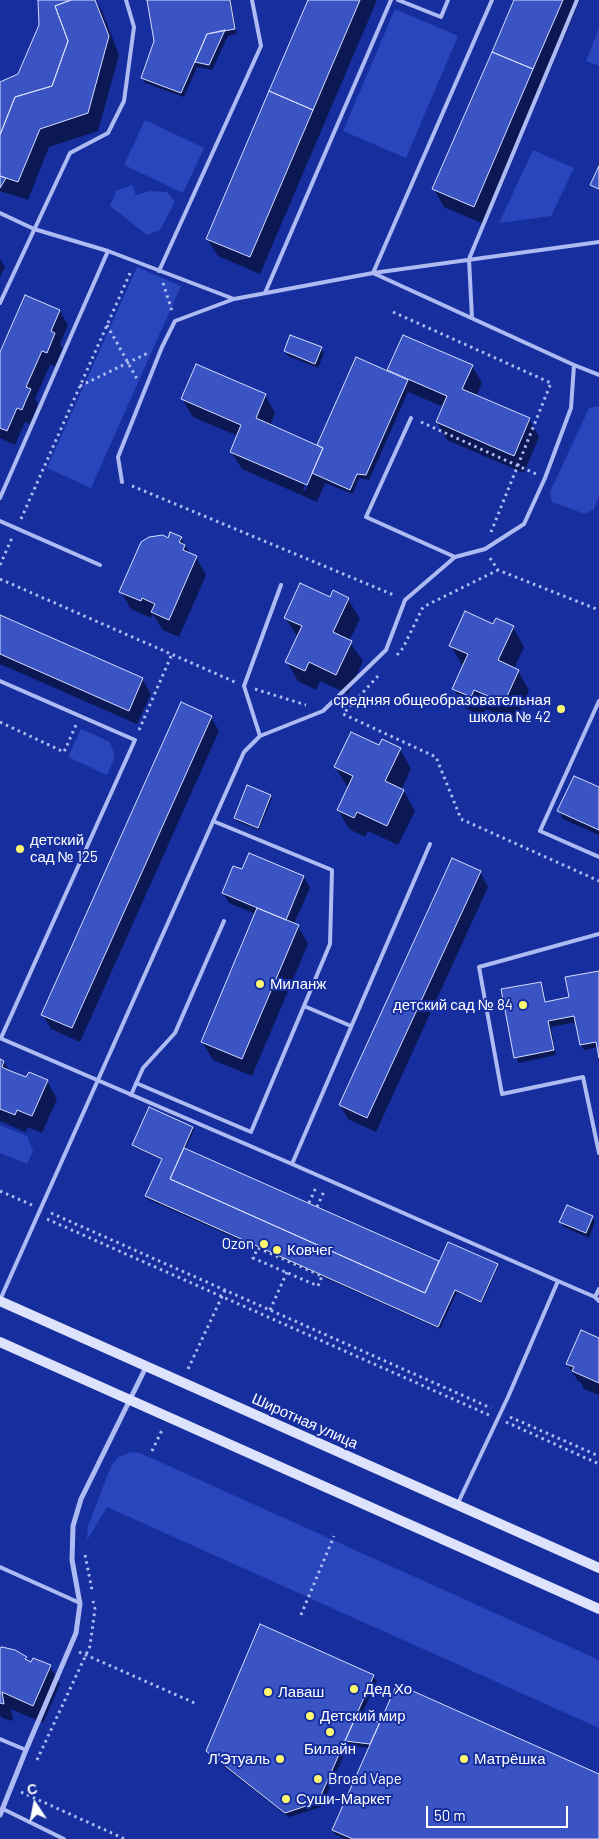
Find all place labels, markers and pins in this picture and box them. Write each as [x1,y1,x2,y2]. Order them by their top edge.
place label: средняя общеобразовательная школа № 42 [333,691,551,726]
marker: средняя общеобразовательная школа № 42 [555,703,567,715]
place label: детский сад № 125 [30,831,98,866]
marker: детский сад № 125 [14,843,26,855]
place label: Миланж [270,975,326,993]
marker: Миланж [254,978,266,990]
place label: детский сад № 84 [393,996,513,1014]
marker: детский сад № 84 [517,999,529,1011]
place label: Ozon [222,1235,254,1253]
marker: Ozon [258,1238,270,1250]
place label: Ковчег [287,1241,333,1259]
marker: Ковчег [271,1244,283,1256]
place label: Дед Хо [364,1680,412,1698]
place label: Лаваш [278,1683,324,1701]
marker: Дед Хо [348,1683,360,1695]
marker: Лаваш [262,1686,274,1698]
place label: Детский мир [320,1707,406,1725]
marker: Детский мир [304,1710,316,1722]
marker: Билайн [324,1726,336,1738]
place label: Билайн [304,1740,356,1758]
place label: Л'Этуаль [208,1750,270,1768]
place label: Матрёшка [474,1750,545,1768]
marker: Л'Этуаль [274,1753,286,1765]
marker: Матрёшка [458,1753,470,1765]
place label: Broad Vape [328,1770,402,1788]
marker: Broad Vape [312,1773,324,1785]
place label: Суши-Маркет [296,1790,391,1808]
marker: Суши-Маркет [280,1793,292,1805]

